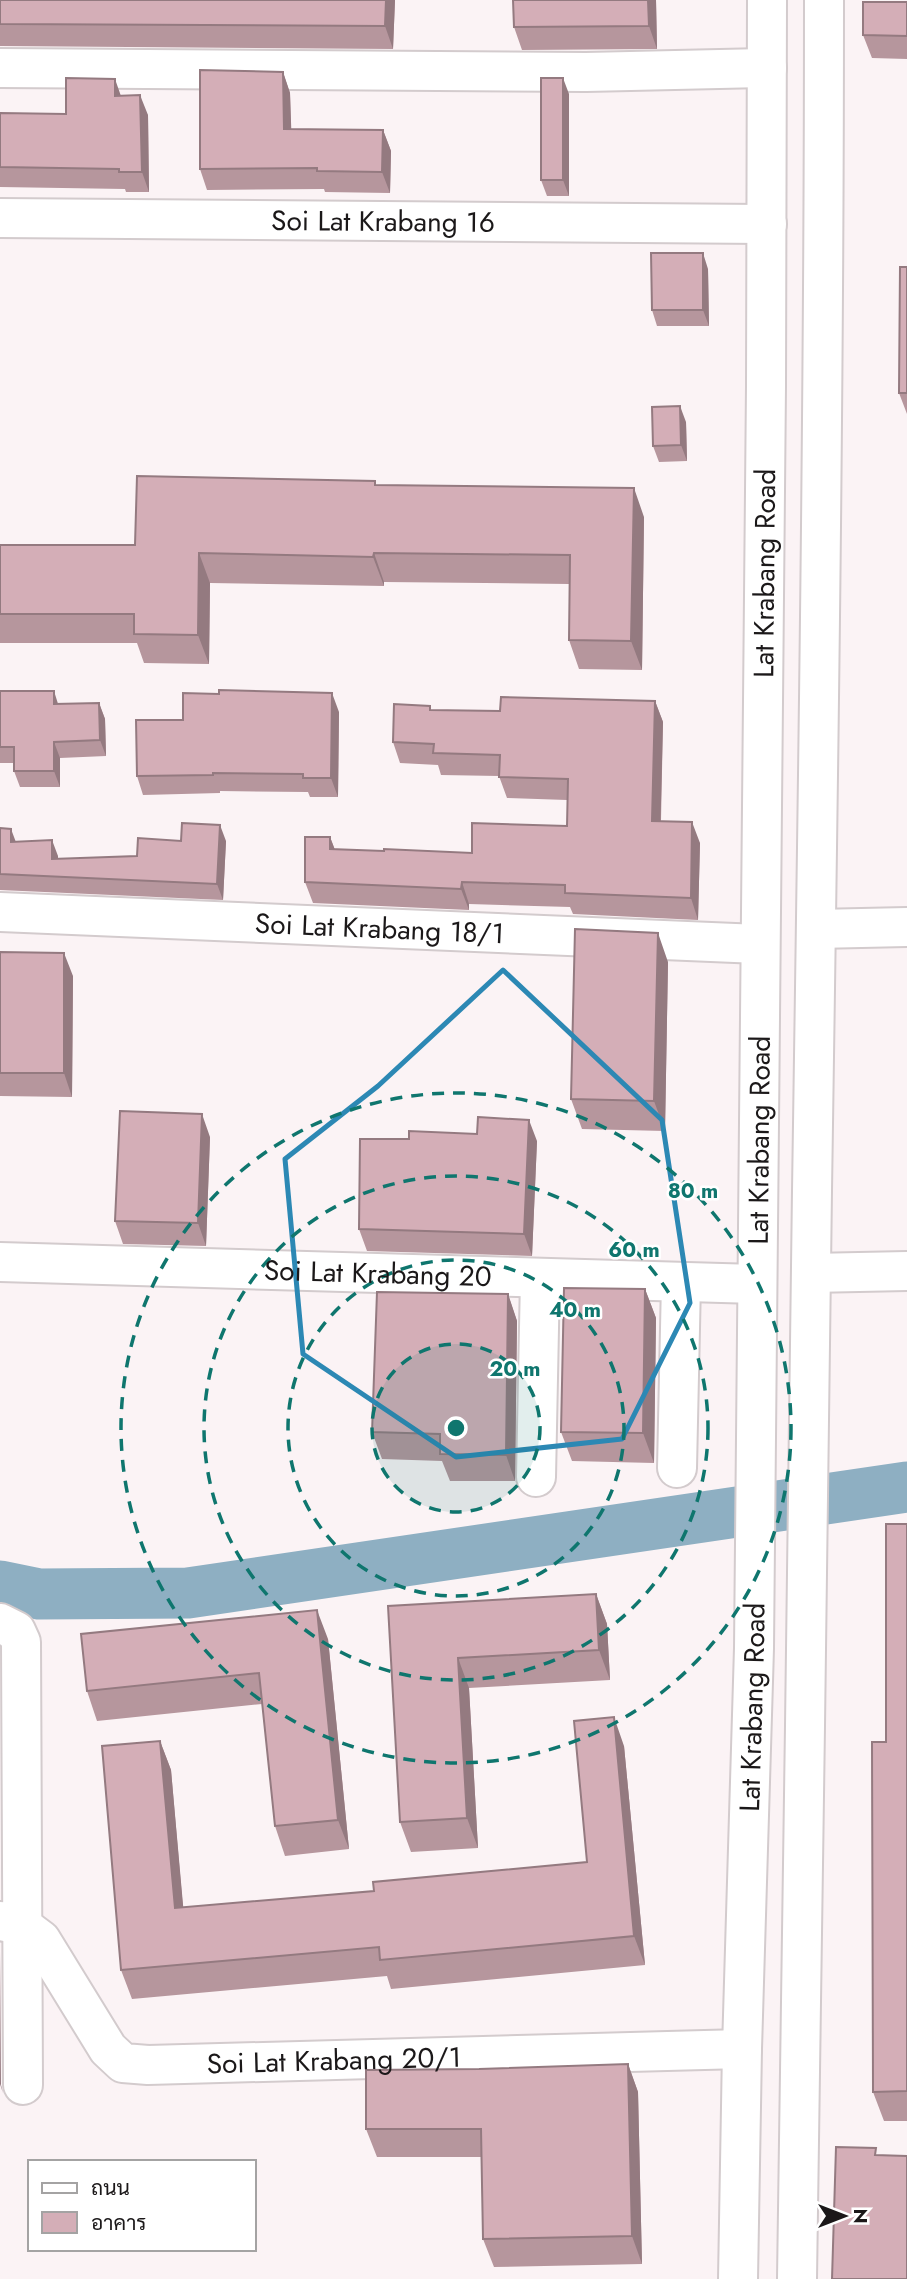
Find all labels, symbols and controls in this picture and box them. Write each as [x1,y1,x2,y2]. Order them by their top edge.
street label: Soi Lat Krabang 16 [271,200,495,242]
street label: Lat Krabang Road [743,469,786,678]
street label: Soi Lat Krabang 18/1 [254,902,505,954]
street label: Lat Krabang Road [737,1036,780,1245]
text: 80 m [668,1176,718,1206]
text: 60 m [608,1235,660,1265]
street label: Soi Lat Krabang 20 [263,1249,492,1297]
text: 40 m [549,1295,601,1325]
text: 20 m [489,1354,541,1384]
centre of rings [444,1416,468,1440]
street label: Lat Krabang Road [729,1602,775,1812]
street label: Soi Lat Krabang 20/1 [206,2036,462,2084]
legend [28,2160,256,2251]
text: ถนน [91,2173,130,2203]
north arrow [809,2181,879,2251]
text: อาคาร [91,2208,147,2238]
text: N [847,2208,874,2224]

